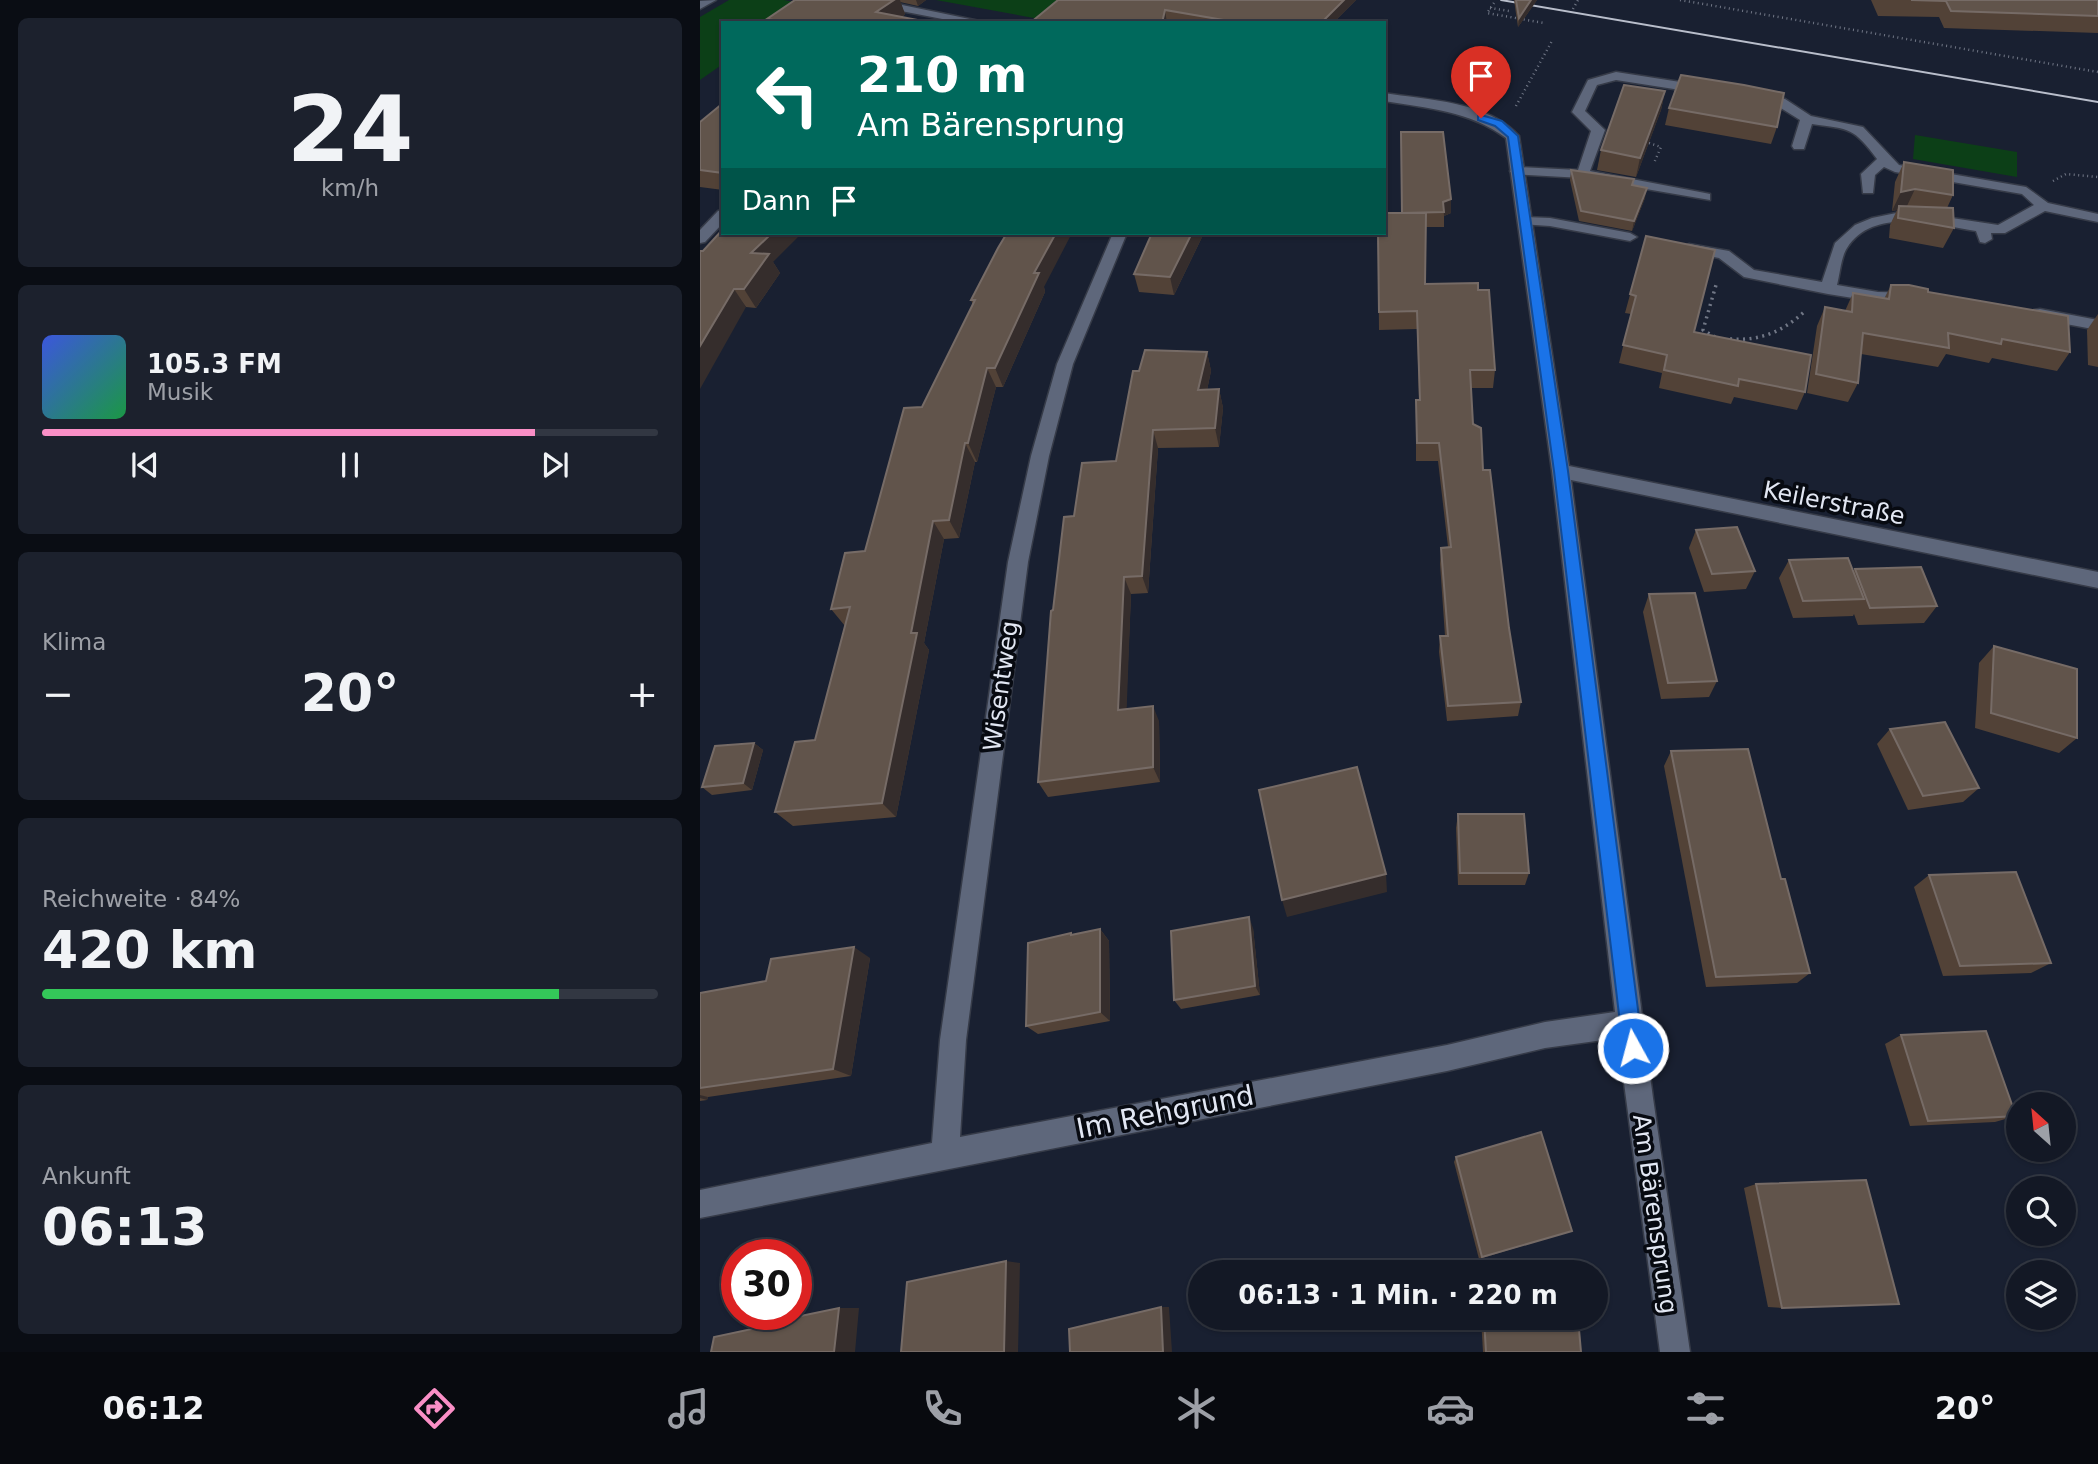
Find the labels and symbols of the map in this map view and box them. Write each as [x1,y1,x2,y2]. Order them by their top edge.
pin [1451,46,1511,118]
street label: Keilerstraße [1761,476,1907,530]
street label: Wisentweg [978,619,1024,753]
position arrow [1596,1011,1670,1085]
street label: Im Rehgrund [1073,1079,1257,1145]
north arrow [2006,1092,2076,1162]
street label: Am Bärensprung [1627,1112,1683,1316]
speed limit sign: 30 [721,1239,812,1330]

